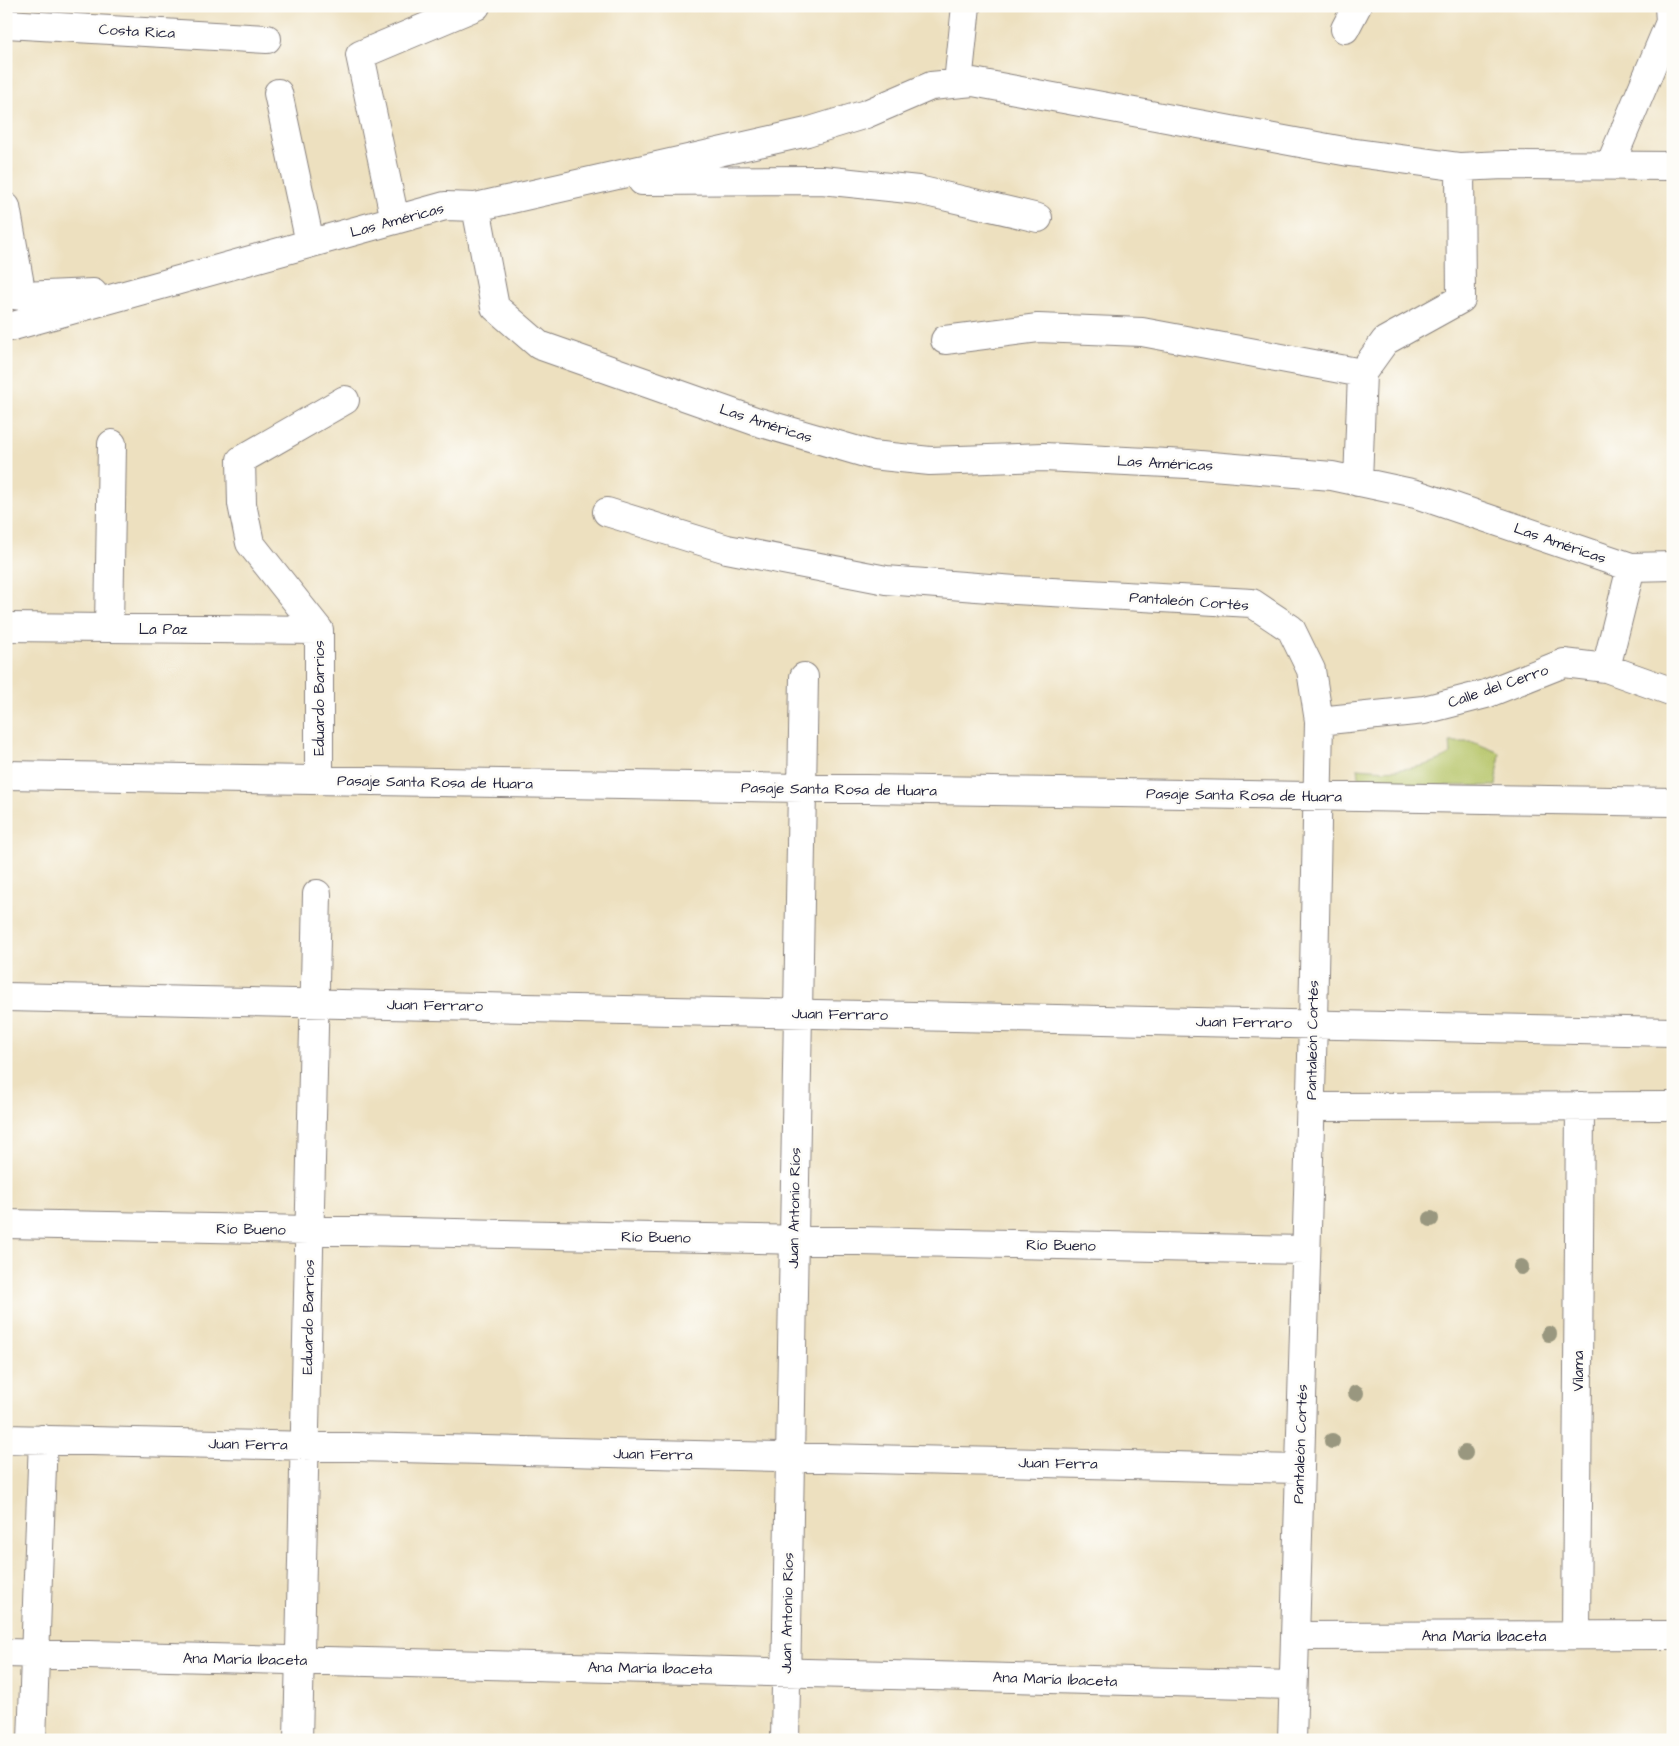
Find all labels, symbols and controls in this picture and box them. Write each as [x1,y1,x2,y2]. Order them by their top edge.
street label: Costa Rica [98,19,176,44]
street label: Las Américas [348,198,447,243]
street label: Las Américas [717,399,815,448]
street label: Las Américas [1116,450,1214,477]
street label: Las Américas [1511,518,1609,569]
street label: Pantaleón Cortés [1128,587,1250,616]
street label: La Paz [139,619,188,640]
street label: Eduardo Barrios [309,640,330,756]
street label: Calle del Cerro [1445,659,1552,713]
street label: Pasaje Santa Rosa de Huara [337,770,534,795]
street label: Pasaje Santa Rosa de Huara [741,777,938,802]
street label: Pasaje Santa Rosa de Huara [1146,783,1343,808]
street label: Pantaleón Cortés [1301,979,1324,1100]
street label: Juan Ferraro [387,994,484,1017]
street label: Juan Ferraro [792,1003,889,1026]
street label: Juan Ferraro [1196,1011,1293,1034]
street label: Juan Antonio Ríos [783,1147,806,1269]
street label: Río Bueno [216,1218,287,1241]
street label: Río Bueno [621,1226,692,1249]
street label: Río Bueno [1026,1234,1097,1257]
street label: Eduardo Barrios [297,1259,320,1375]
street label: Vilama [1568,1350,1589,1391]
street label: Pantaleón Cortés [1288,1383,1313,1504]
street label: Juan Ferra [208,1433,288,1456]
street label: Juan Ferra [613,1443,693,1466]
street label: Juan Ferra [1018,1452,1098,1475]
street label: Juan Antonio Ríos [776,1552,799,1674]
street label: Ana María Ibaceta [1422,1626,1547,1647]
street label: Ana María Ibaceta [183,1648,308,1671]
street label: Ana María Ibaceta [588,1657,713,1680]
street label: Ana María Ibaceta [992,1667,1118,1692]

